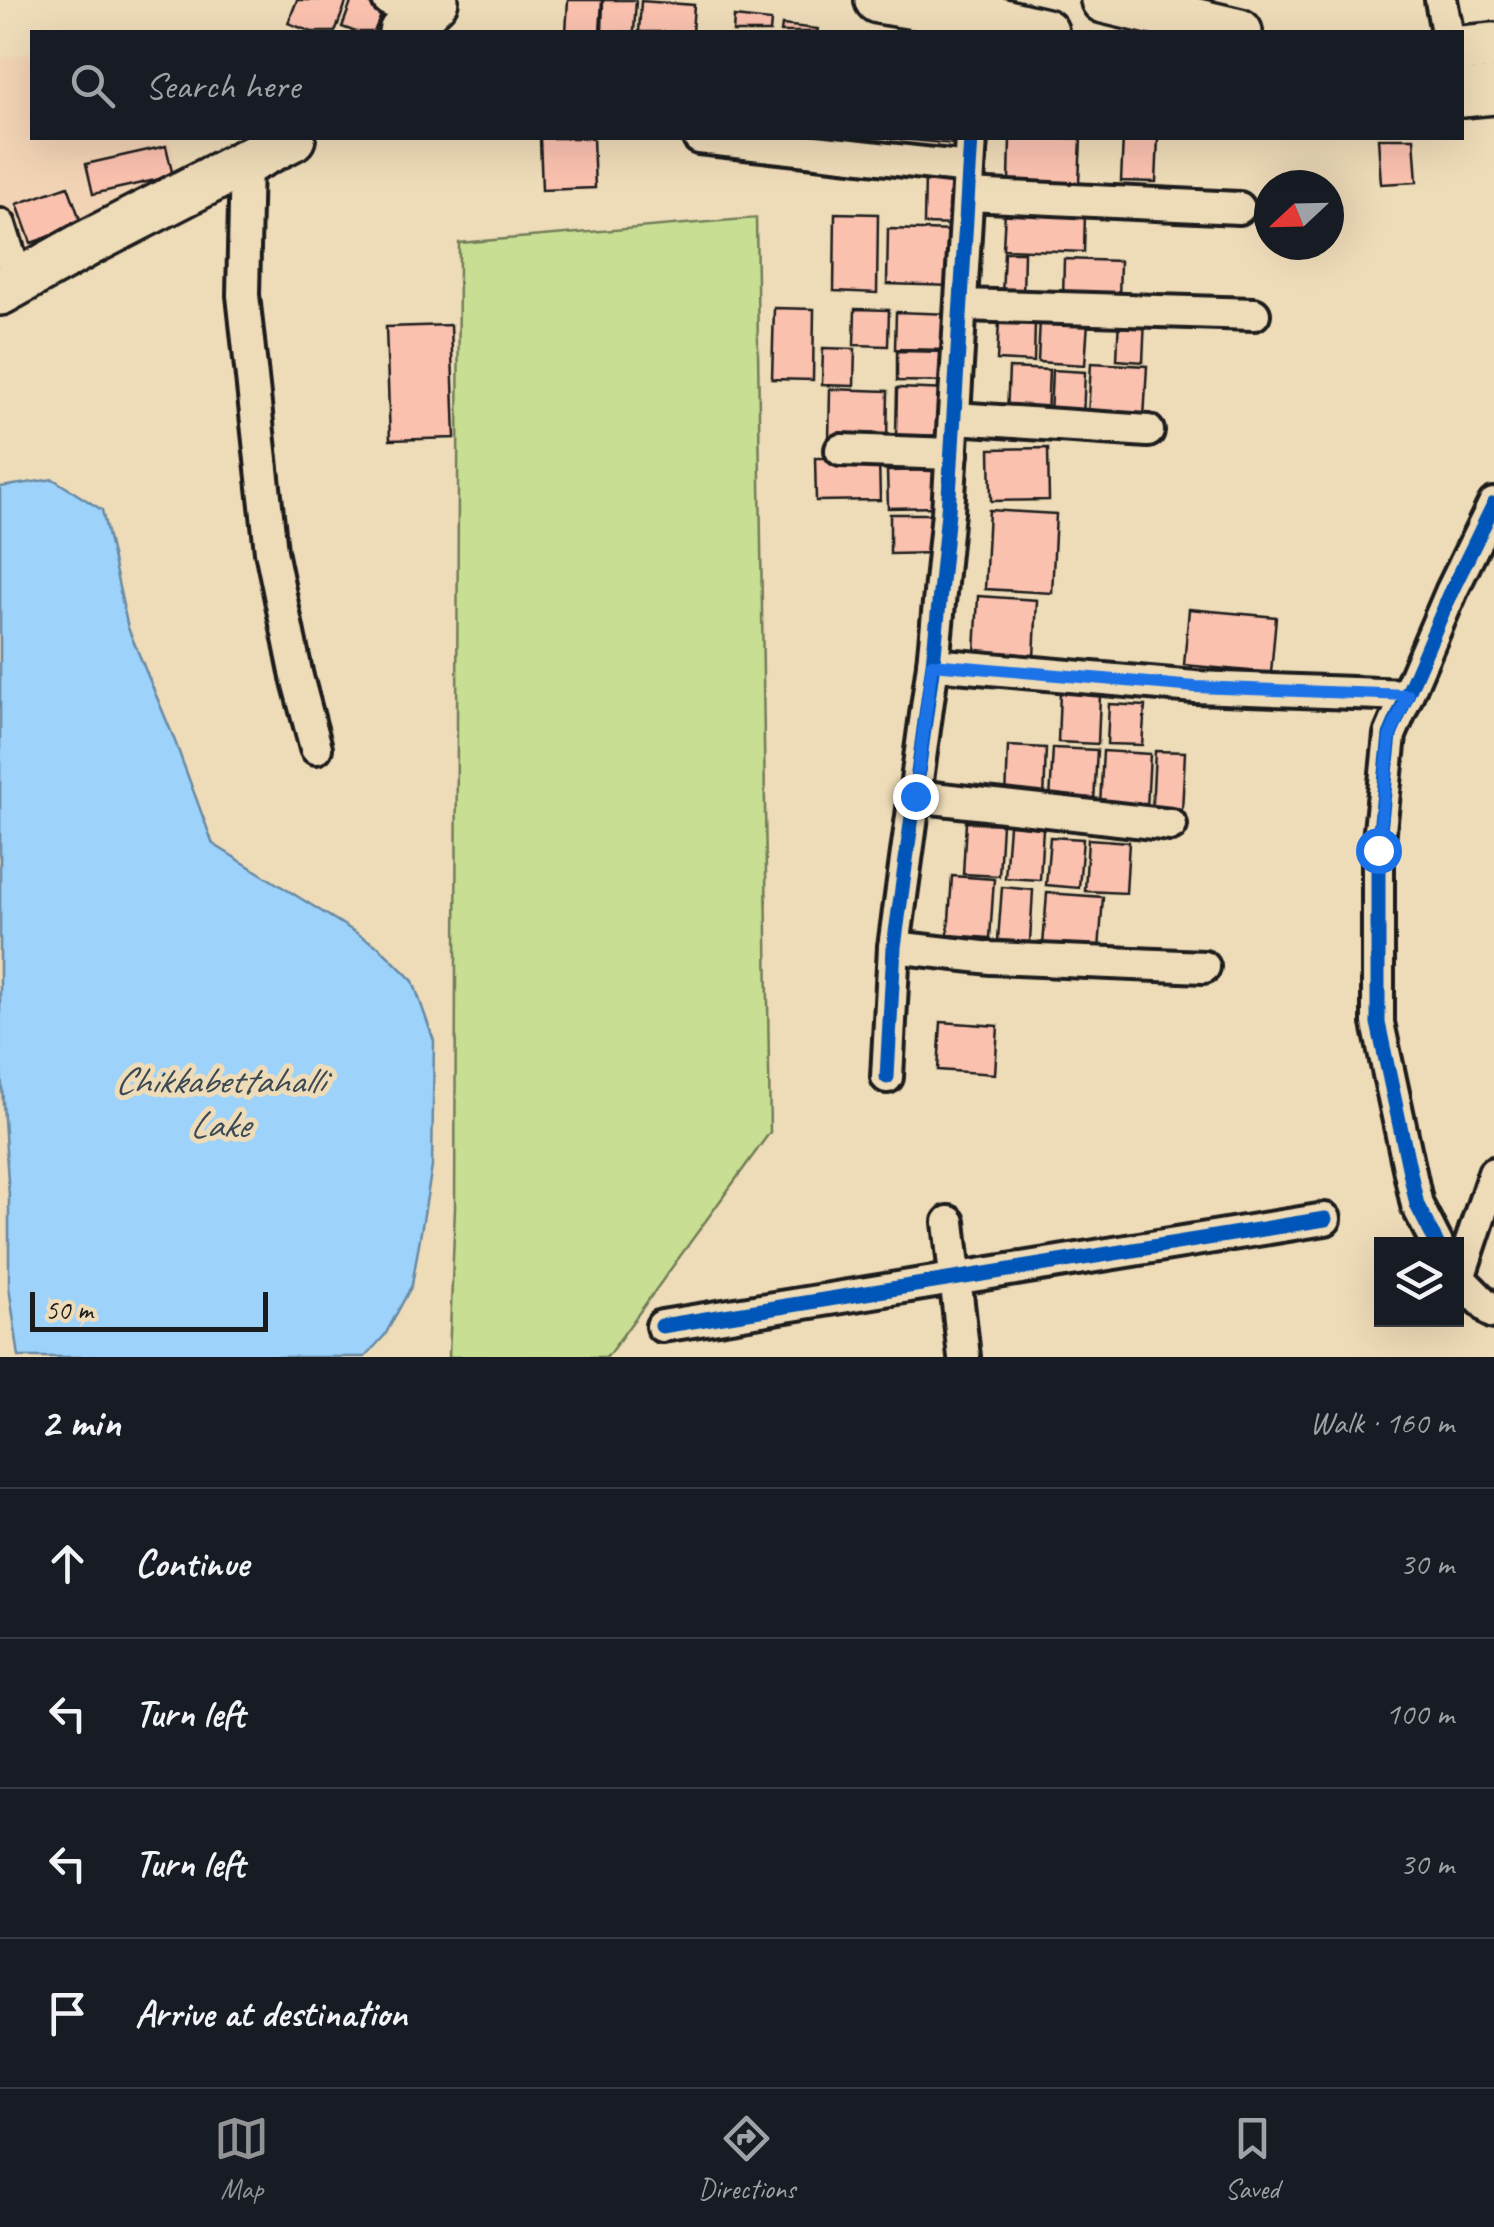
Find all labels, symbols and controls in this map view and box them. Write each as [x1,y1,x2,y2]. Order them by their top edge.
search box [30,30,1464,140]
icon: search [65,58,120,113]
text: Search here [145,62,300,109]
north arrow [1254,170,1344,260]
route end [893,774,939,820]
route start [1356,828,1402,874]
water label: Chikkabettahalli Lake [114,1057,332,1148]
map controls [1374,1237,1464,1327]
button: layers [1374,1237,1464,1327]
scale bar [30,1287,268,1332]
text: 50 m [45,1292,93,1327]
text: 2 min [40,1396,120,1449]
text: Walk · 160 m [1310,1402,1454,1443]
icon: ahead [40,1536,95,1591]
text: Continue [135,1540,249,1587]
text: 30 m [1400,1543,1454,1584]
icon: left [40,1686,95,1741]
text: Turn left [135,1690,245,1737]
text: 100 m [1385,1693,1454,1734]
icon: left [40,1836,95,1891]
text: Turn left [135,1840,245,1887]
text: 30 m [1400,1843,1454,1884]
icon: arrive [40,1986,95,2041]
text: Arrive at destination [135,1990,407,2037]
tab: Map [214,2111,269,2206]
tab: Directions [698,2111,796,2206]
tab: Saved [1225,2111,1280,2206]

